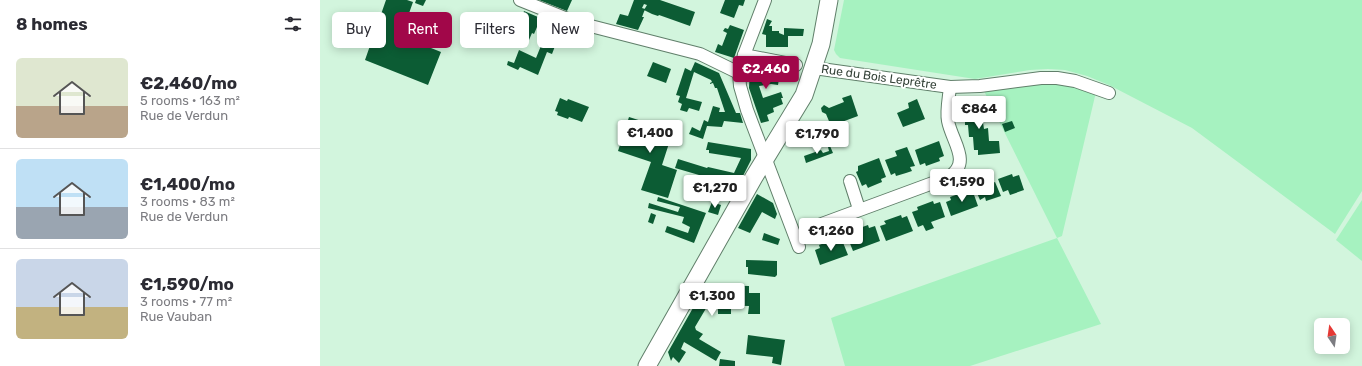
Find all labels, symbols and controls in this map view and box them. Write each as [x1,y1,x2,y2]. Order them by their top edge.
chip: Buy [332,12,386,48]
chip: Rent [394,12,452,48]
chip: Filters [460,12,529,48]
chip: New [537,12,594,48]
icon: filters [282,13,304,35]
text: 8 homes [16,14,88,34]
pin: €2,460 [733,56,799,90]
text: €2,460 [742,61,790,76]
street label: Rue du Bois Leprêtre [820,62,938,92]
text: €2,460/mo [140,73,237,93]
icon: home [48,74,96,122]
text: 5 rooms · 163 m² [140,93,240,108]
pin: €864 [955,96,1003,130]
text: €864 [961,101,997,116]
text: Rue de Verdun [140,108,228,123]
pin: €1,400 [617,120,683,154]
pin: €1,790 [784,121,850,155]
text: €1,400 [627,125,673,140]
text: €1,790 [795,126,839,141]
pin: €1,590 [929,169,995,203]
text: €1,400/mo [140,174,235,194]
text: €1,590 [939,174,985,189]
icon: home [48,175,96,223]
pin: €1,270 [682,175,748,209]
text: €1,270 [692,180,738,195]
text: 3 rooms · 83 m² [140,194,235,209]
text: Rue de Verdun [140,209,228,224]
pin: €1,260 [798,218,864,252]
text: €1,260 [808,223,854,238]
text: €1,590/mo [140,274,234,294]
icon: home [48,275,96,323]
pin: €1,300 [679,283,745,317]
text: €1,300 [689,288,735,303]
text: 3 rooms · 77 m² [140,294,232,309]
text: Rue Vauban [140,309,212,324]
north arrow [1314,318,1350,354]
map controls [1314,318,1350,354]

